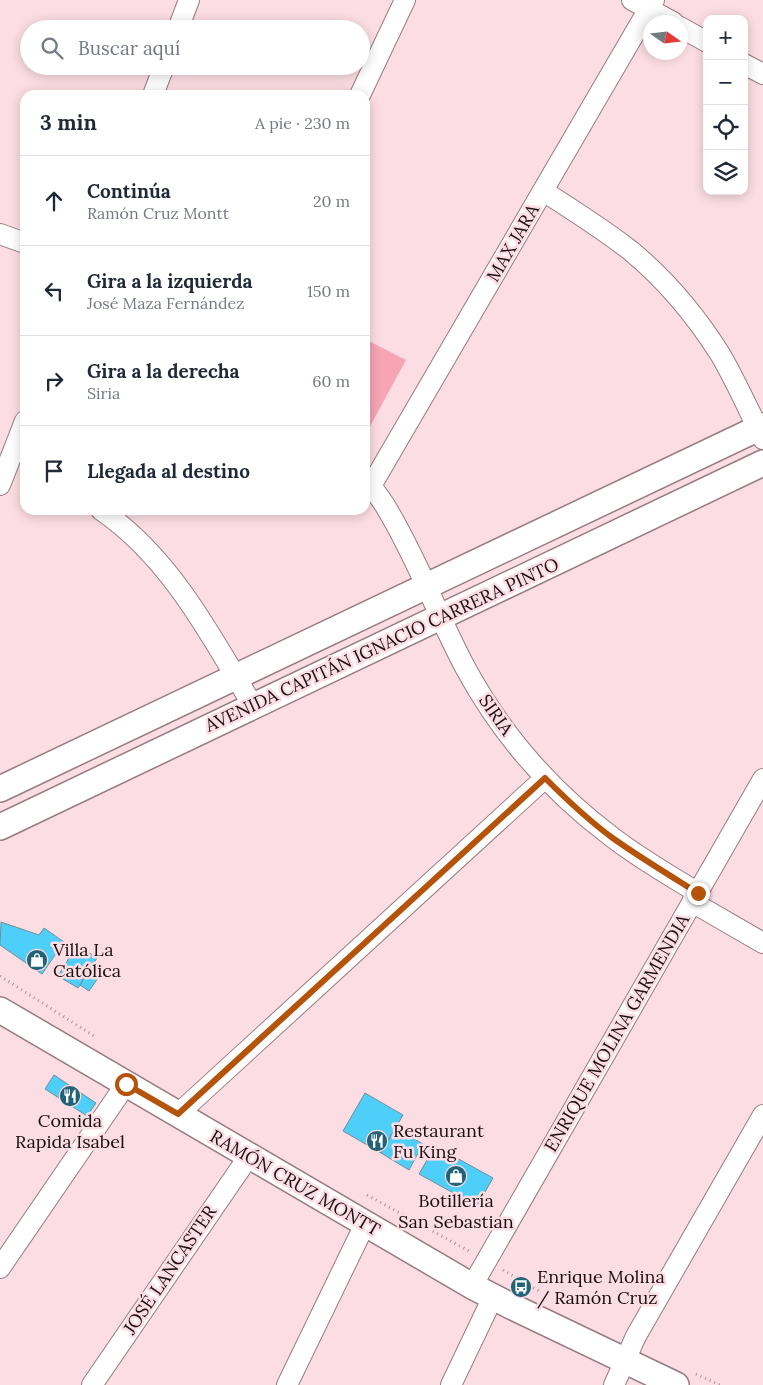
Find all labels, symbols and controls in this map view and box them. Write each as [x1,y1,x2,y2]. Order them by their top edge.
north arrow [643,15,688,60]
map controls [703,15,748,195]
button: + [703,15,748,60]
search box [20,20,370,75]
icon: search [38,34,66,62]
text: Buscar aquí [78,36,180,60]
button: − [703,60,748,105]
button: locate [703,105,748,150]
text: 3 min [40,109,97,136]
text: A pie · 230 m [255,113,350,133]
button: layers [703,150,748,195]
text: Continúa [87,179,171,203]
icon: ahead [40,187,68,215]
text: 20 m [313,191,350,211]
street label: MAX JARA [481,199,544,286]
text: Ramón Cruz Montt [87,203,229,223]
text: Gira a la izquierda [87,269,253,293]
icon: left [40,277,68,305]
text: 150 m [307,281,350,301]
text: José Maza Fernández [87,293,244,313]
text: Gira a la derecha [87,359,240,383]
icon: right [40,367,68,395]
text: 60 m [312,371,350,391]
text: Siria [87,383,120,403]
icon: arrive [40,457,68,485]
text: Llegada al destino [87,459,250,483]
street label: AVENIDA CAPITÁN IGNACIO CARRERA PINTO [200,552,562,737]
street label: SIRIA [474,690,519,740]
route end [687,882,710,905]
street label: ENRIQUE MOLINA GARMENDIA [539,909,695,1156]
place label: Villa La Católica [52,938,121,982]
shop icon: Villa La Católica [25,948,49,972]
route start [115,1073,138,1096]
restaurant icon: Comida Rapida Isabel [58,1084,82,1108]
place label: Comida Rapida Isabel [15,1109,125,1153]
place label: Restaurant Fu King [393,1119,484,1163]
street label: RAMÓN CRUZ MONTT [206,1124,385,1241]
restaurant icon: Restaurant Fu King [365,1129,389,1153]
shop icon: Botillería San Sebastian [444,1164,468,1188]
place label: Botillería San Sebastian [398,1189,514,1233]
street label: JOSÉ LANCASTER [117,1200,222,1339]
place label: Enrique Molina / Ramón Cruz [537,1265,665,1309]
bus stop icon: Enrique Molina / Ramón Cruz [509,1275,533,1299]

